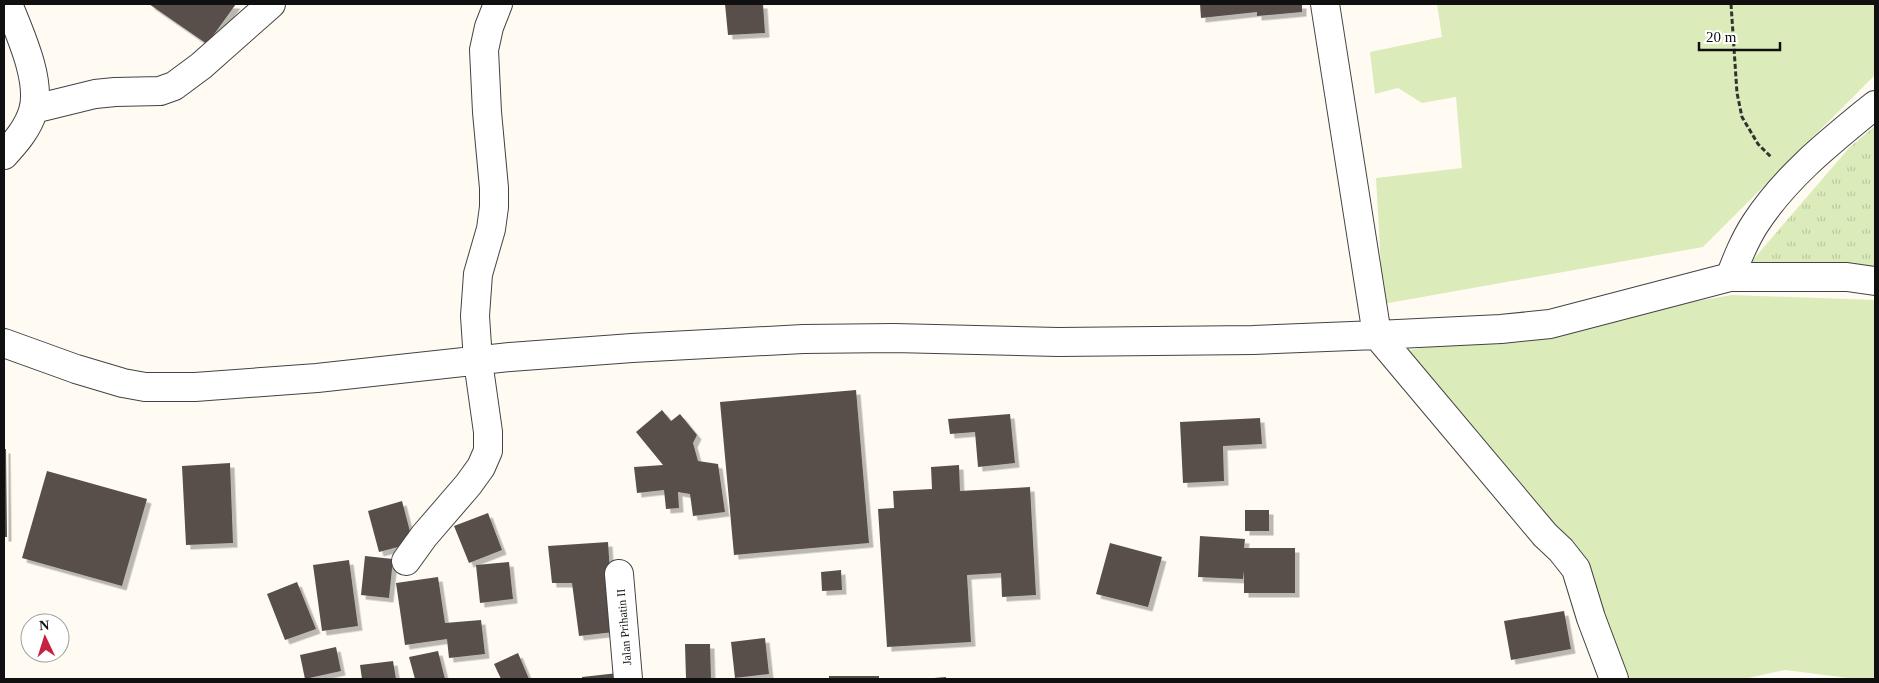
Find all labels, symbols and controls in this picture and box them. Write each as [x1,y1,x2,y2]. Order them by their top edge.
scale bar [1699,20,1780,52]
text: 20 m [1706,29,1737,45]
street label: Jalan Prihatin II [614,588,634,666]
north arrow [20,613,70,663]
text: N [39,618,50,633]

